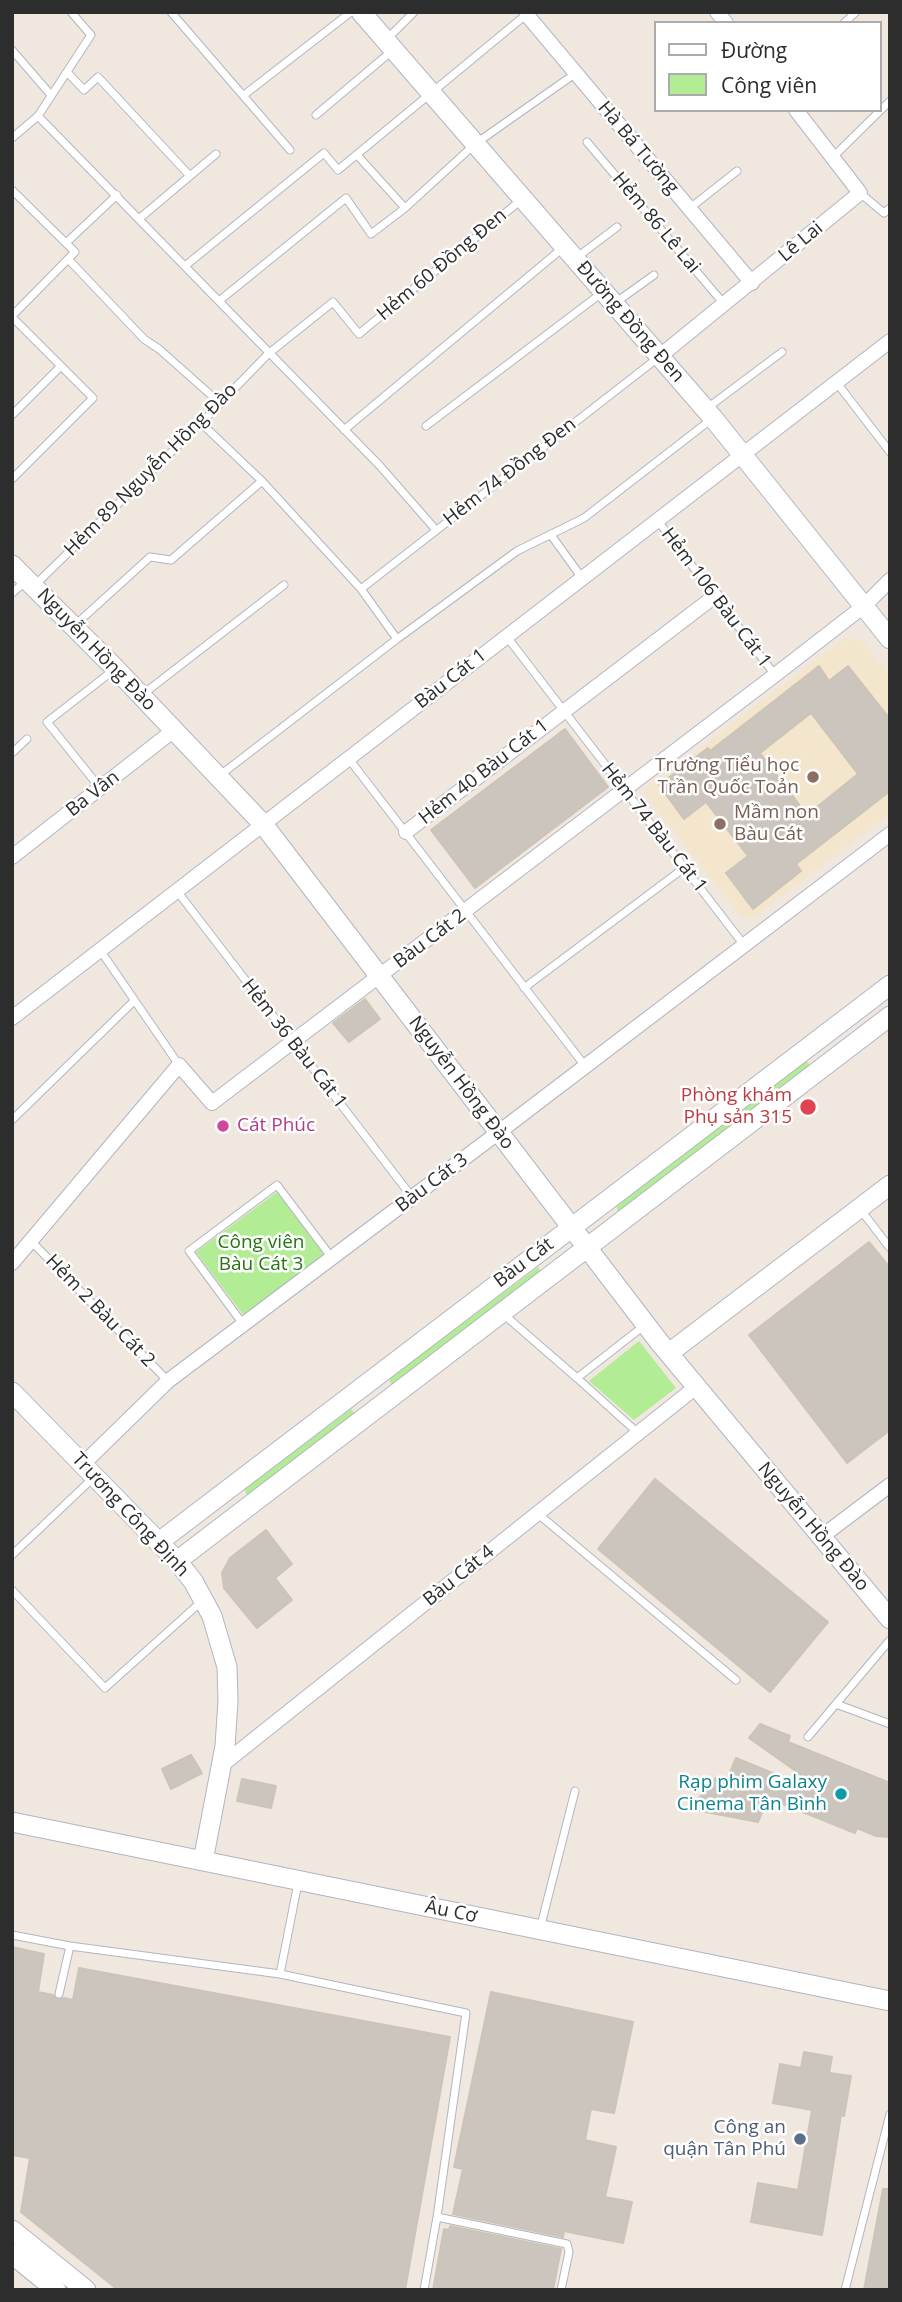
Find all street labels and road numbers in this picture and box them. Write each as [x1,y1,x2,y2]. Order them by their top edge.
street label: Hà Bá Tường [593,97,683,199]
street label: Hẻm 86 Lê Lai [607,168,705,278]
street label: Hẻm 60 Đồng Đen [373,204,511,326]
street label: Lê Lai [774,217,828,267]
street label: Đường Đồng Đen [571,257,689,387]
street label: Hẻm 89 Nguyễn Hồng Đào [60,379,242,561]
street label: Hẻm 74 Đồng Đen [439,413,581,531]
street label: Hẻm 106 Bàu Cát 1 [656,524,776,672]
street label: Nguyễn Hồng Đào [32,584,160,716]
street label: Bàu Cát 1 [411,644,491,714]
street label: Hẻm 40 Bàu Cát 1 [415,714,553,830]
street label: Hẻm 74 Bàu Cát 1 [596,759,712,897]
street label: Ba Vân [62,766,124,822]
street label: Bàu Cát 2 [389,904,471,974]
street label: Hẻm 36 Bàu Cát 1 [236,975,352,1113]
street label: Nguyễn Hồng Đào [403,1012,519,1154]
street label: Bàu Cát 3 [391,1148,473,1218]
street label: Bàu Cát [490,1233,558,1293]
street label: Hẻm 2 Bàu Cát 2 [41,1250,159,1372]
street label: Trương Công Định [67,1448,193,1582]
street label: Nguyễn Hồng Đào [752,1458,874,1596]
street label: Bàu Cát 4 [419,1541,499,1611]
street label: Âu Cơ [423,1896,479,1928]

